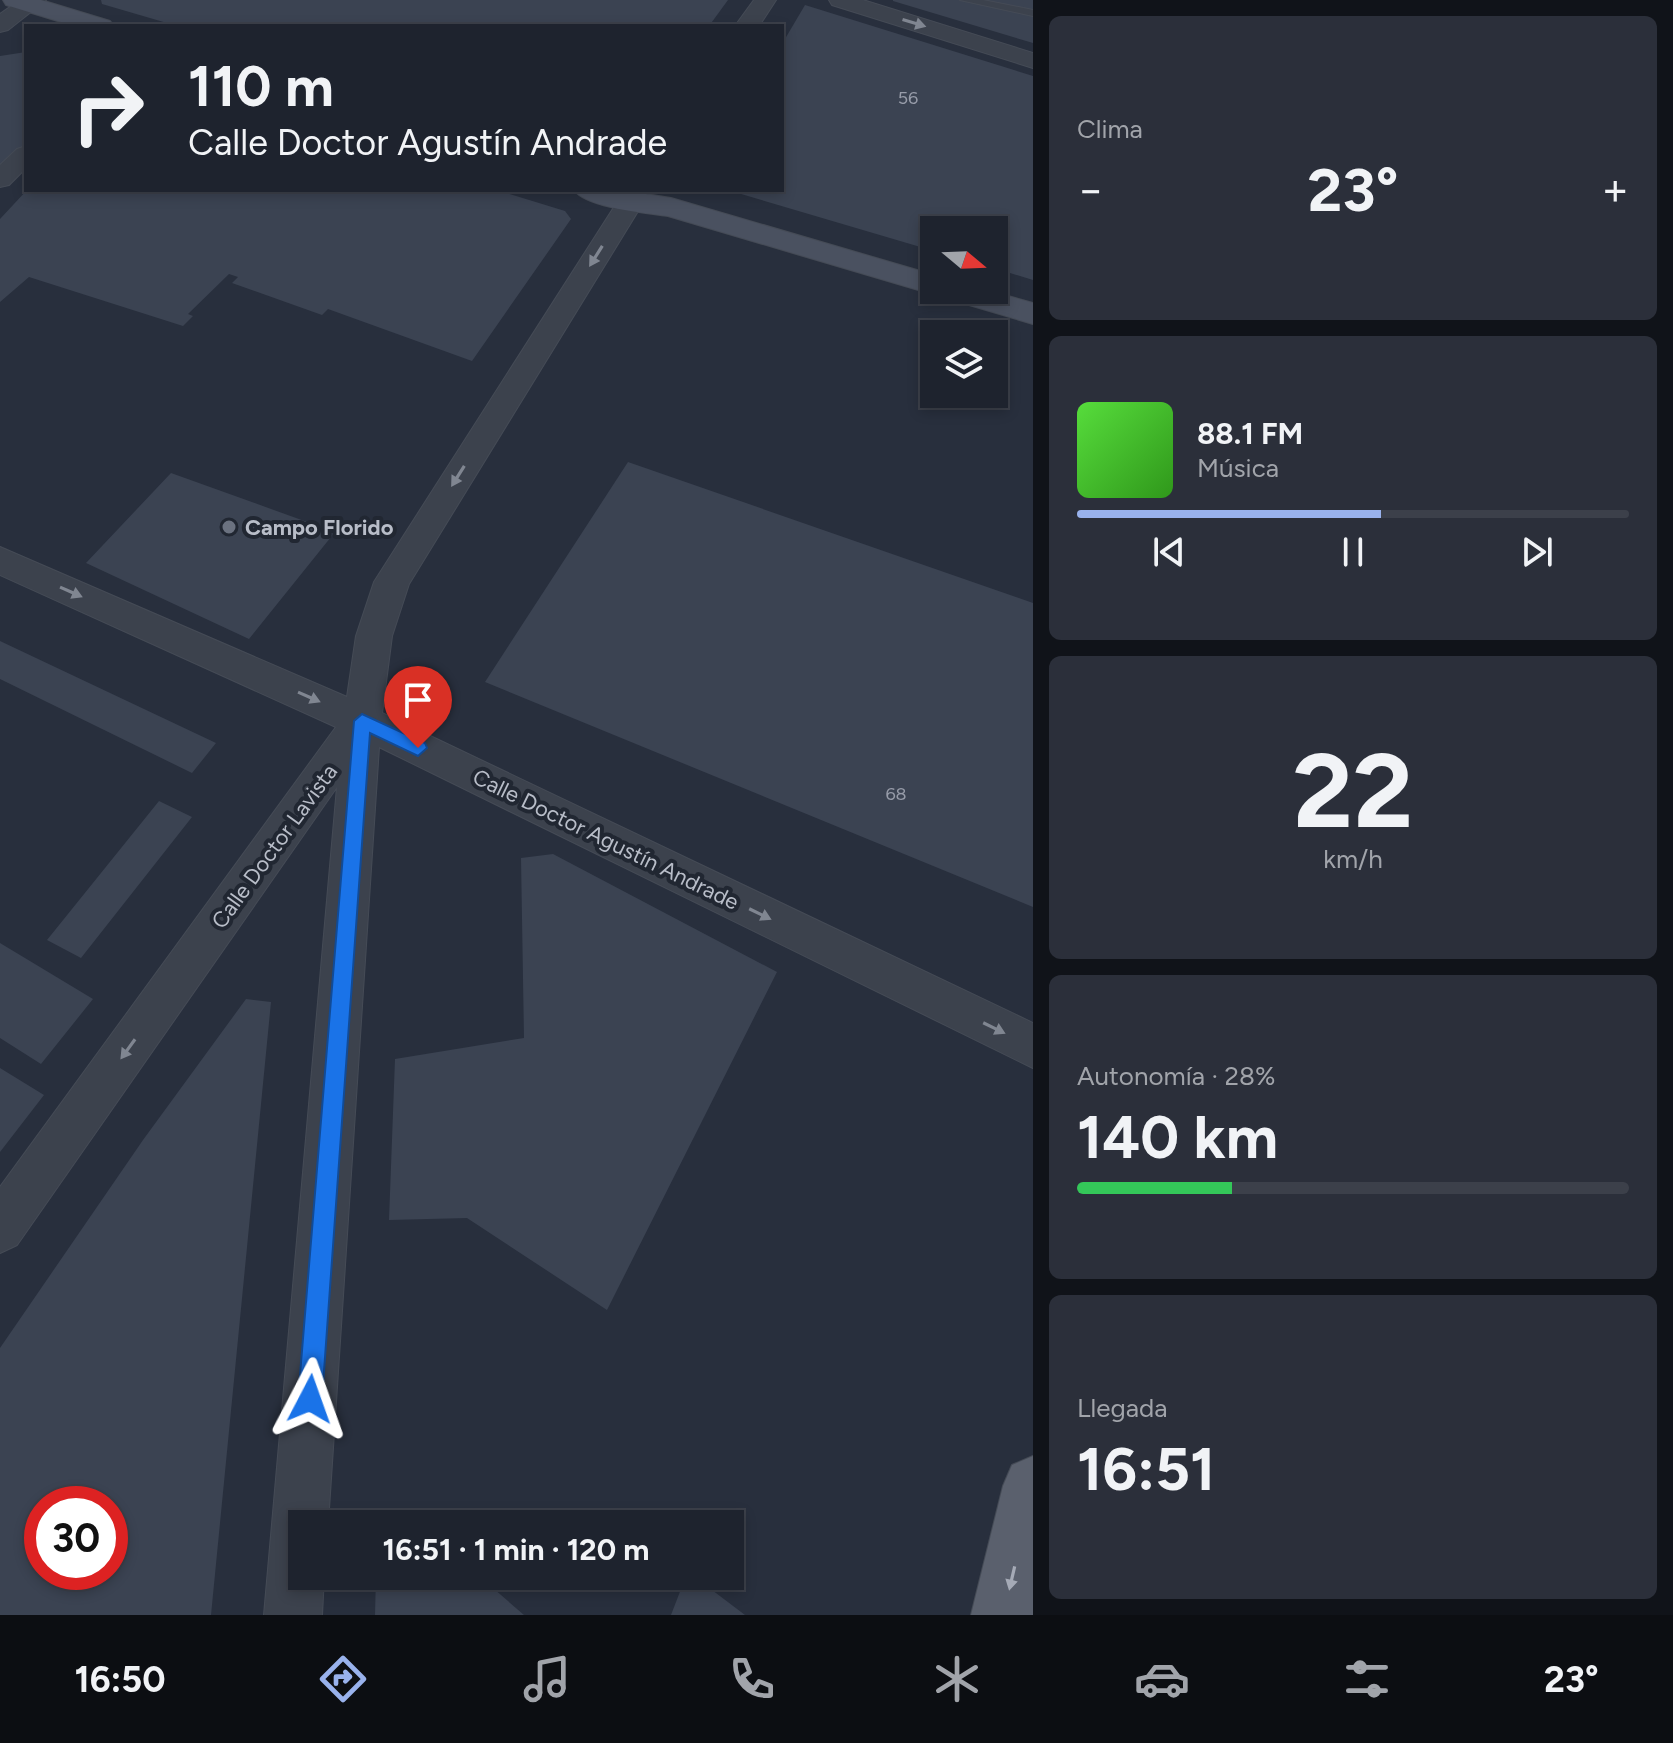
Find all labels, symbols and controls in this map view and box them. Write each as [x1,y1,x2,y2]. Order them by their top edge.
one-way arrow [902,18,926,30]
text: 110 m [188,53,334,120]
icon: right [56,56,160,160]
house number: 56 [898,87,918,109]
text: Clima [1077,113,1143,145]
text: Calle Doctor Agustín Andrade [188,121,667,164]
text: 23° [1308,154,1398,226]
text: − [1077,163,1104,216]
text: + [1602,163,1629,216]
north arrow [920,216,1008,304]
map controls [920,216,1008,408]
one-way arrow [589,245,603,267]
button: layers [920,320,1008,408]
text: 88.1 FM [1197,415,1303,452]
text: Música [1197,452,1279,484]
one-way arrow [451,465,465,487]
place label: Campo Florido [245,514,394,541]
marker: Campo Florido [220,518,238,536]
icon: previous [1147,530,1191,574]
icon: pause [1331,530,1375,574]
icon: next [1515,530,1559,574]
one-way arrow [59,585,83,598]
pin [384,666,452,748]
icon: arrive [396,678,440,722]
one-way arrow [297,691,321,704]
text: 22 [1293,728,1413,853]
street label: Calle Doctor Lavista [206,759,343,934]
street label: Calle Doctor Agustín Andrade [468,763,743,916]
house number: 68 [885,783,907,805]
text: km/h [1323,843,1383,875]
one-way arrow [749,907,772,921]
one-way arrow [983,1021,1006,1034]
one-way arrow [121,1039,136,1060]
text: Autonomía · 28% [1077,1060,1275,1092]
text: 140 km [1077,1101,1278,1173]
position arrow [268,1357,352,1441]
text: Llegada [1077,1392,1167,1424]
text: 16:51 [1077,1433,1215,1505]
speed limit sign: 30 [24,1486,128,1590]
text: 16:51 · 1 min · 120 m [383,1531,649,1568]
one-way arrow [1005,1565,1018,1590]
icon: directions [315,1651,371,1707]
icon: music [519,1651,575,1707]
icon: phone [724,1651,780,1707]
icon: climate [929,1651,985,1707]
icon: car [1134,1651,1190,1707]
icon: filters [1339,1651,1395,1707]
text: 16:50 [74,1658,166,1701]
text: 23° [1544,1658,1599,1701]

